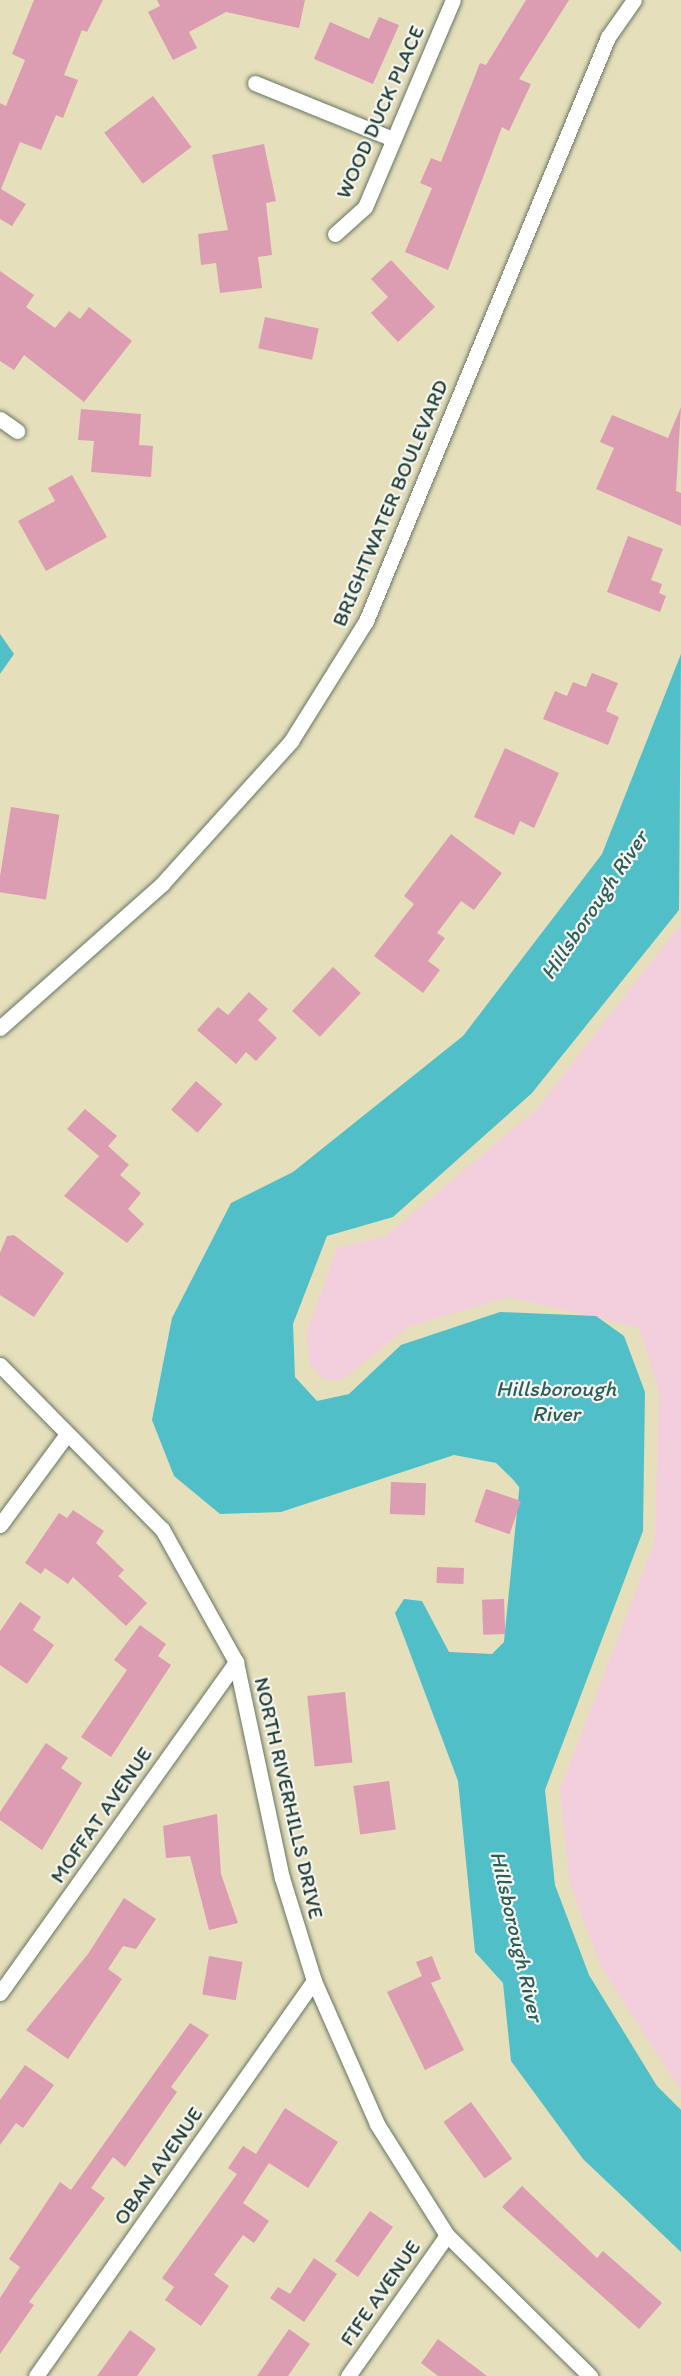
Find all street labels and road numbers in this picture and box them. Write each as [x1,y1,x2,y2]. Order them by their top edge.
street label: WOOD DUCK PLACE [330,21,430,203]
street label: BRIGHTWATER BOULEVARD [327,376,453,630]
street label: NORTH RIVERHILLS DRIVE [249,1673,329,1923]
street label: MOFFAT AVENUE [45,1742,157,1888]
street label: OBAN AVENUE [108,2102,208,2230]
street label: FIFE AVENUE [335,2236,425,2350]

